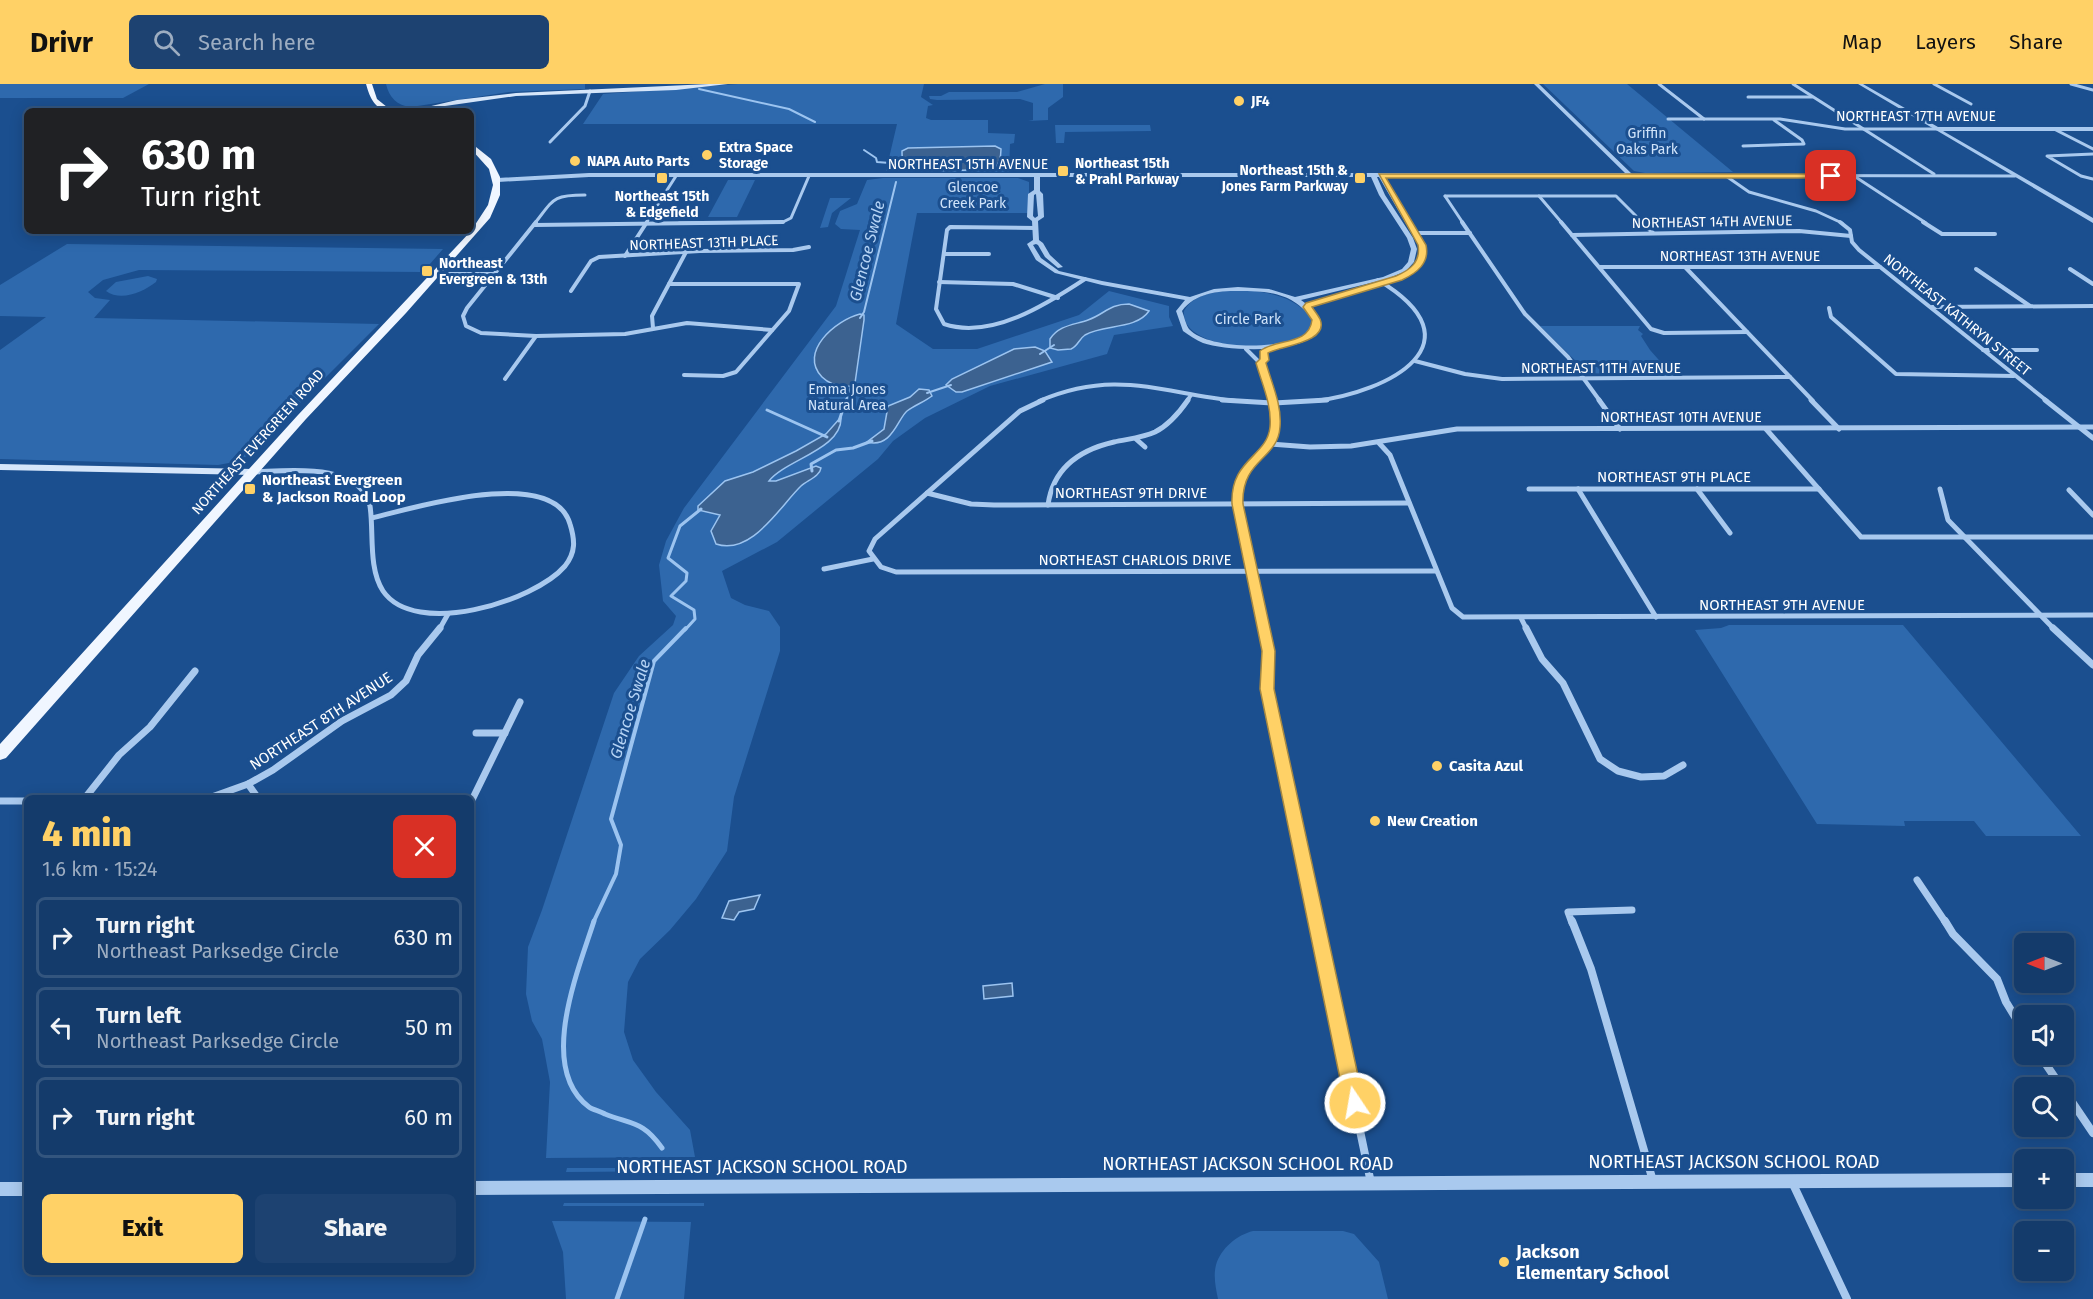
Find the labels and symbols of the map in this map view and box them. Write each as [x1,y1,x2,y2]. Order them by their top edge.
place label: JF4 [1250,93,1270,110]
marker: JF4 [1232,94,1246,108]
street label: NORTHEAST 17TH AVENUE [1836,108,1996,125]
park label: Griffin Oaks Park [1616,125,1679,158]
place label: Extra Space Storage [719,139,793,172]
marker: Extra Space Storage [700,148,714,162]
pin [1805,150,1856,201]
place label: NAPA Auto Parts [587,153,690,170]
marker: NAPA Auto Parts [568,154,582,168]
place label: Northeast 15th & Prahl Parkway [1075,155,1180,188]
street label: NORTHEAST 15TH AVENUE [888,156,1048,173]
place label: Northeast 15th & Jones Farm Parkway [1220,162,1349,195]
marker: Northeast 15th & Prahl Parkway [1056,164,1070,178]
marker: Northeast 15th & Edgefield [655,171,669,185]
marker: Northeast 15th & Jones Farm Parkway [1353,171,1367,185]
park label: Glencoe Creek Park [940,179,1007,212]
place label: Northeast 15th & Edgefield [615,188,709,221]
water label: Glencoe Swale [845,199,889,303]
street label: NORTHEAST 14TH AVENUE [1632,212,1792,232]
street label: NORTHEAST 13TH PLACE [629,232,779,254]
street label: NORTHEAST 13TH AVENUE [1660,248,1820,265]
street label: NORTHEAST KATHRYN STREET [1880,250,2035,380]
place label: Northeast Evergreen & 13th [439,255,547,288]
marker: Northeast Evergreen & 13th [420,264,434,278]
park label: Circle Park [1215,311,1282,328]
street label: NORTHEAST 11TH AVENUE [1521,360,1681,377]
street label: NORTHEAST EVERGREEN ROAD [188,366,328,518]
park label: Emma Jones Natural Area [808,381,886,414]
street label: NORTHEAST 10TH AVENUE [1600,409,1762,426]
street label: NORTHEAST 9TH PLACE [1597,468,1751,486]
place label: Northeast Evergreen & Jackson Road Loop [262,471,406,506]
marker: Northeast Evergreen & Jackson Road Loop [243,482,257,496]
street label: NORTHEAST 9TH DRIVE [1055,484,1207,502]
street label: NORTHEAST CHARLOIS DRIVE [1038,551,1232,569]
street label: NORTHEAST 9TH AVENUE [1699,596,1865,614]
water label: Glencoe Swale [606,657,654,761]
street label: NORTHEAST 8TH AVENUE [246,668,396,774]
place label: Casita Azul [1449,757,1524,775]
marker: Casita Azul [1430,759,1444,773]
place label: New Creation [1387,812,1478,830]
marker: New Creation [1368,814,1382,828]
north arrow [2014,933,2074,993]
position arrow [1323,1071,1387,1135]
street label: NORTHEAST JACKSON SCHOOL ROAD [1588,1151,1880,1173]
street label: NORTHEAST JACKSON SCHOOL ROAD [1102,1153,1394,1175]
street label: NORTHEAST JACKSON SCHOOL ROAD [616,1156,908,1178]
place label: Jackson Elementary School [1515,1241,1670,1284]
marker: Jackson Elementary School [1497,1255,1511,1269]

